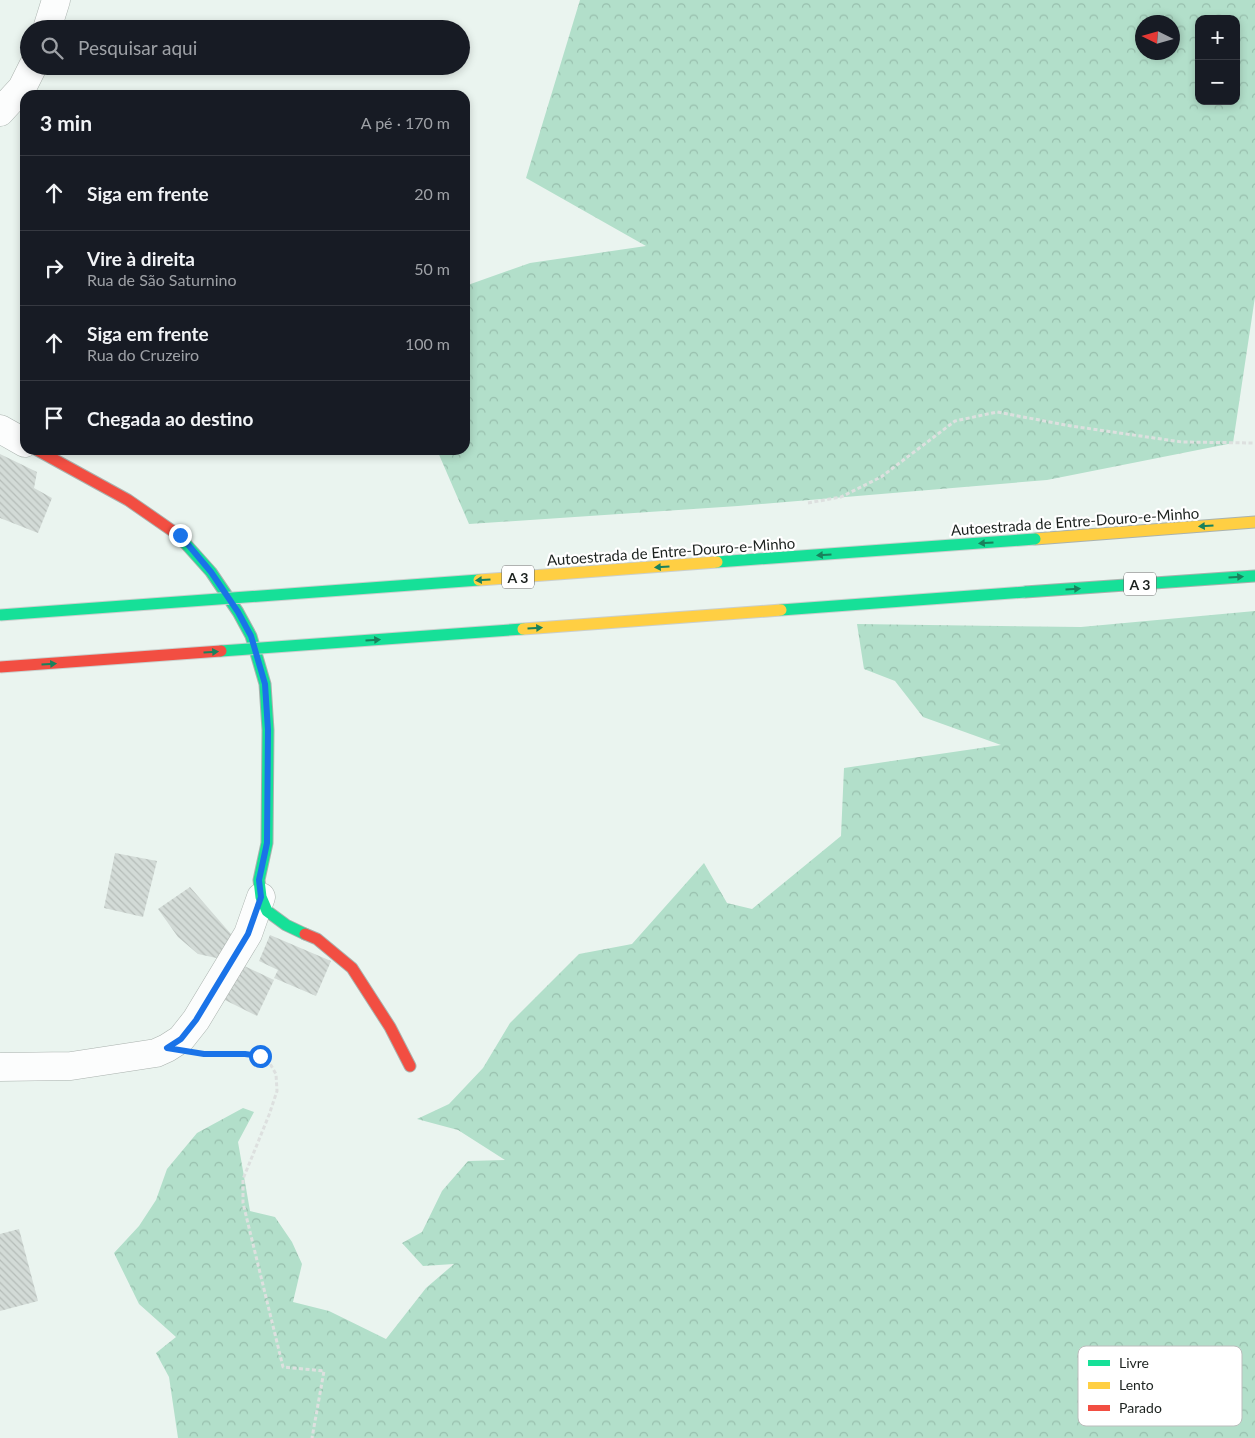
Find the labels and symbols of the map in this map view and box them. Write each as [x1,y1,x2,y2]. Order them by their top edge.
north arrow [1135,15,1180,60]
street label: Autoestrada de Entre-Douro-e-Minho [950,503,1200,539]
one-way arrow [1198,523,1214,531]
route end [169,524,192,547]
street label: Autoestrada de Entre-Douro-e-Minho [546,533,796,569]
one-way arrow [978,539,994,547]
one-way arrow [816,551,832,559]
one-way arrow [654,563,670,571]
road number: A 3 [502,566,534,588]
road number: A 3 [1124,572,1156,596]
one-way arrow [1228,573,1244,581]
one-way arrow [474,576,490,584]
one-way arrow [1066,584,1082,592]
one-way arrow [527,624,543,632]
one-way arrow [365,635,381,643]
one-way arrow [203,647,219,655]
one-way arrow [41,659,57,667]
route start [249,1045,272,1068]
legend [1078,1346,1242,1426]
text: Livre [1119,1354,1149,1371]
text: Lento [1119,1376,1154,1393]
text: Parado [1119,1399,1162,1416]

